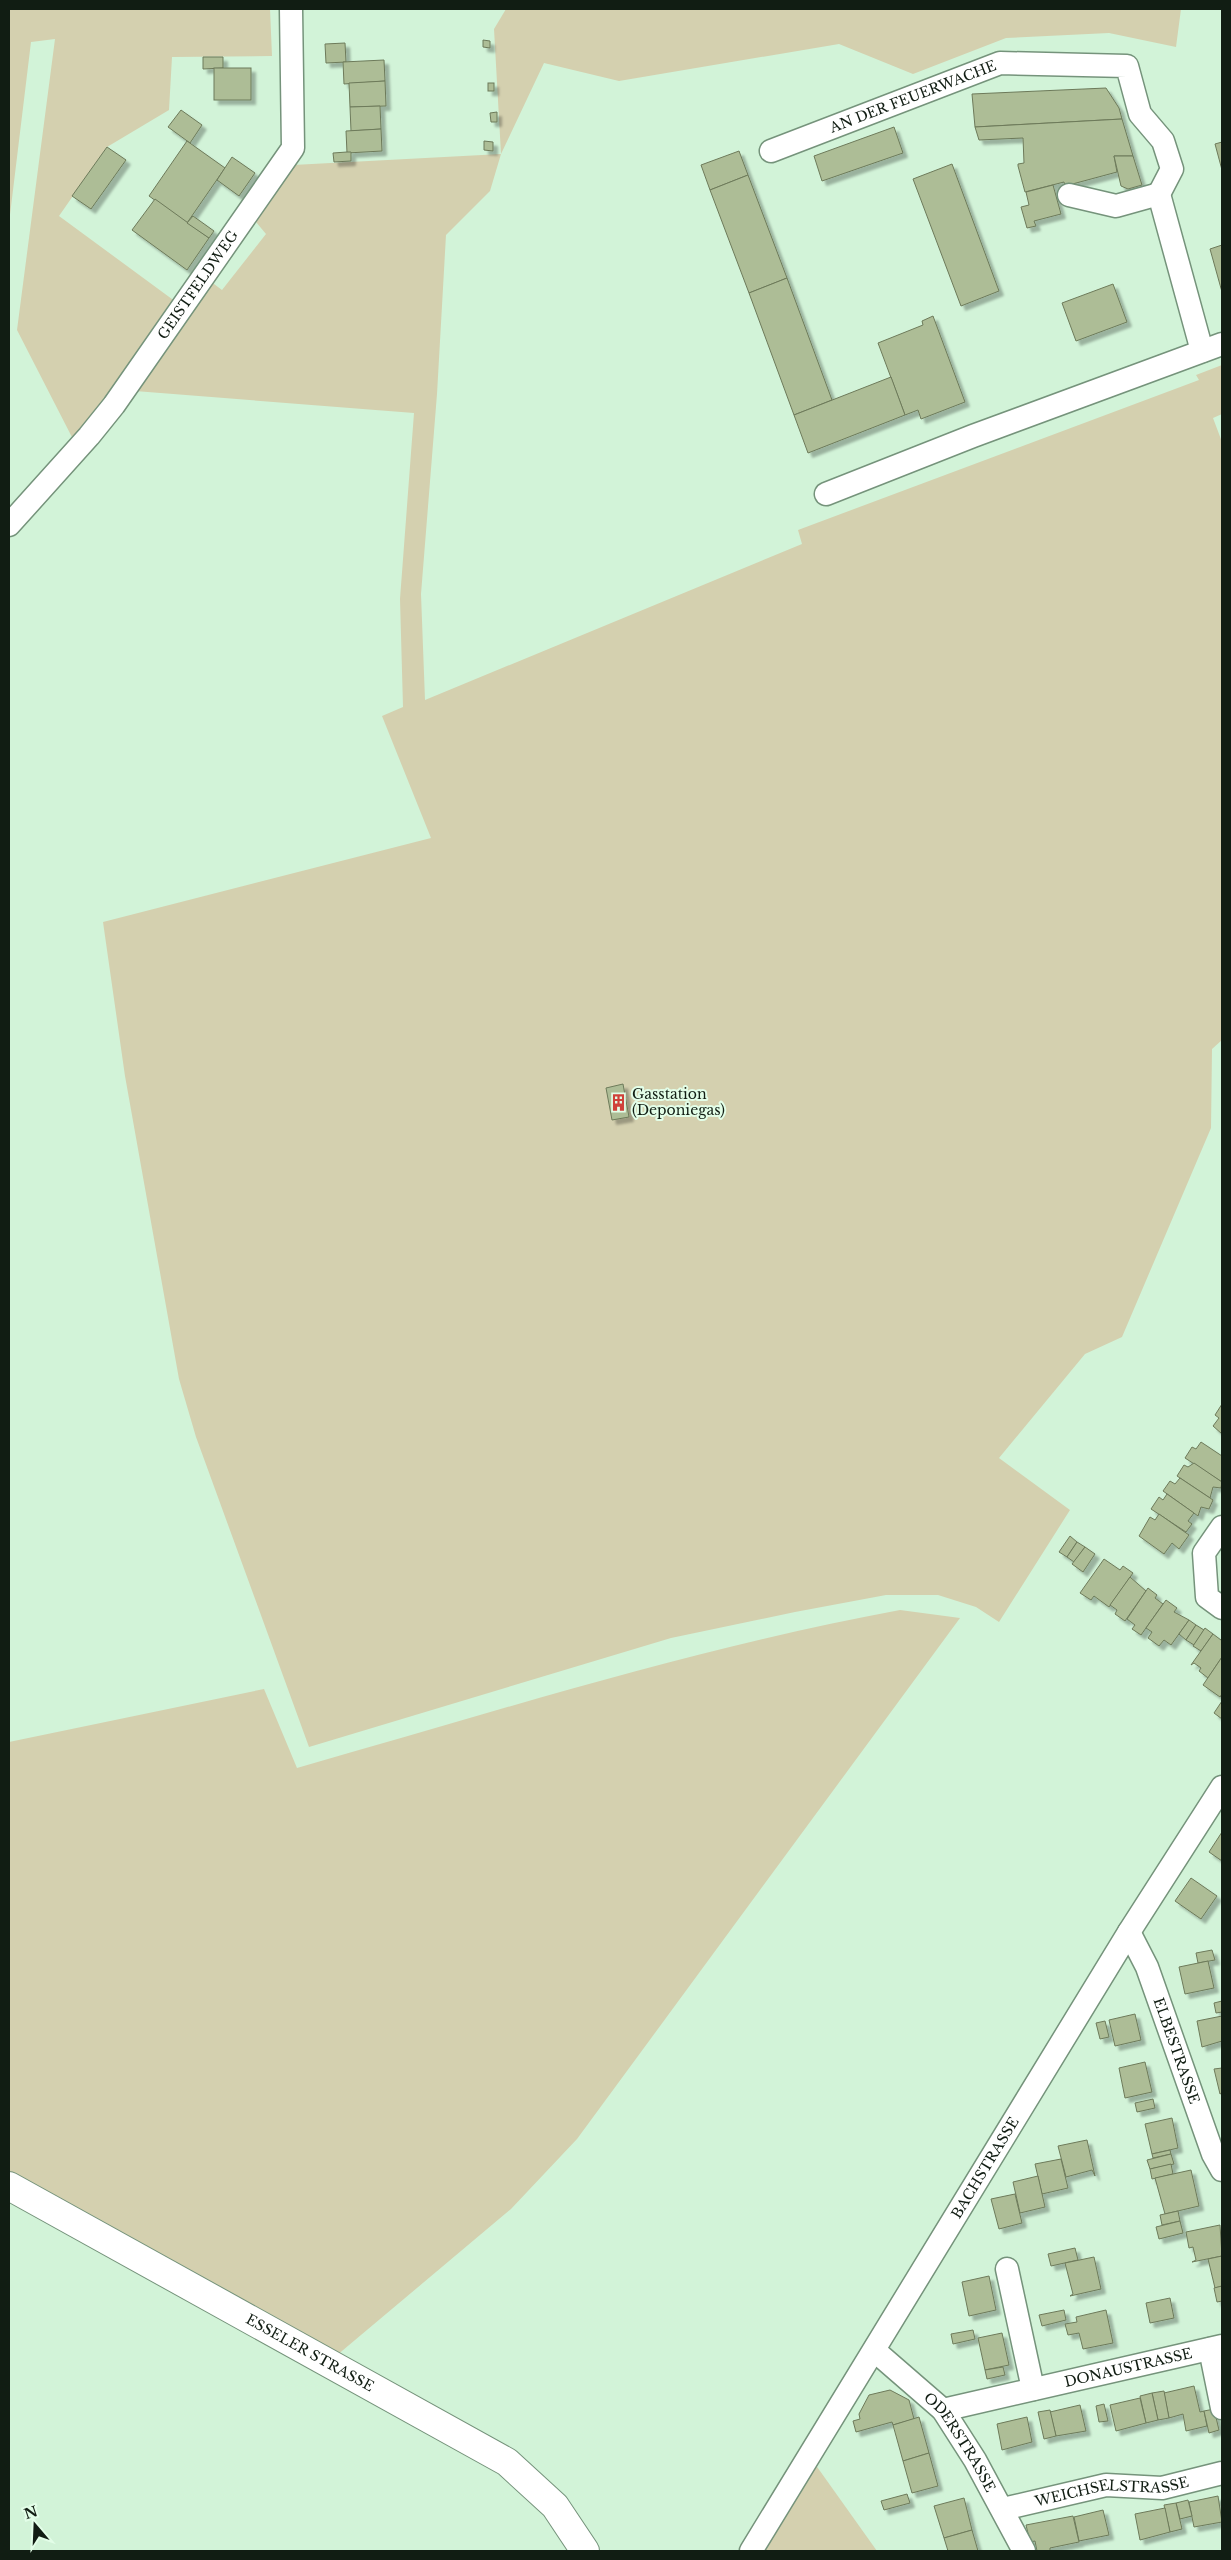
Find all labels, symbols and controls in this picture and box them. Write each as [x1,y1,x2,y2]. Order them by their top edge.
street label: AN DER FEUERWACHE [826,56,999,137]
street label: GEISTFELDWEG [154,227,242,343]
place label: Gasstation (Deponiegas) [632,1085,725,1119]
building icon: Gasstation (Deponiegas) [608,1092,628,1112]
street label: ELBESTRASSE [1149,1995,1204,2106]
street label: BACHSTRASSE [947,2114,1023,2222]
street label: ESSELER STRASSE [243,2310,377,2395]
street label: DONAUSTRASSE [1063,2344,1194,2391]
street label: ODERSTRASSE [920,2389,1000,2495]
street label: WEICHSELSTRASSE [1032,2473,1191,2511]
north arrow [10,2500,60,2550]
text: N [22,2502,40,2523]

